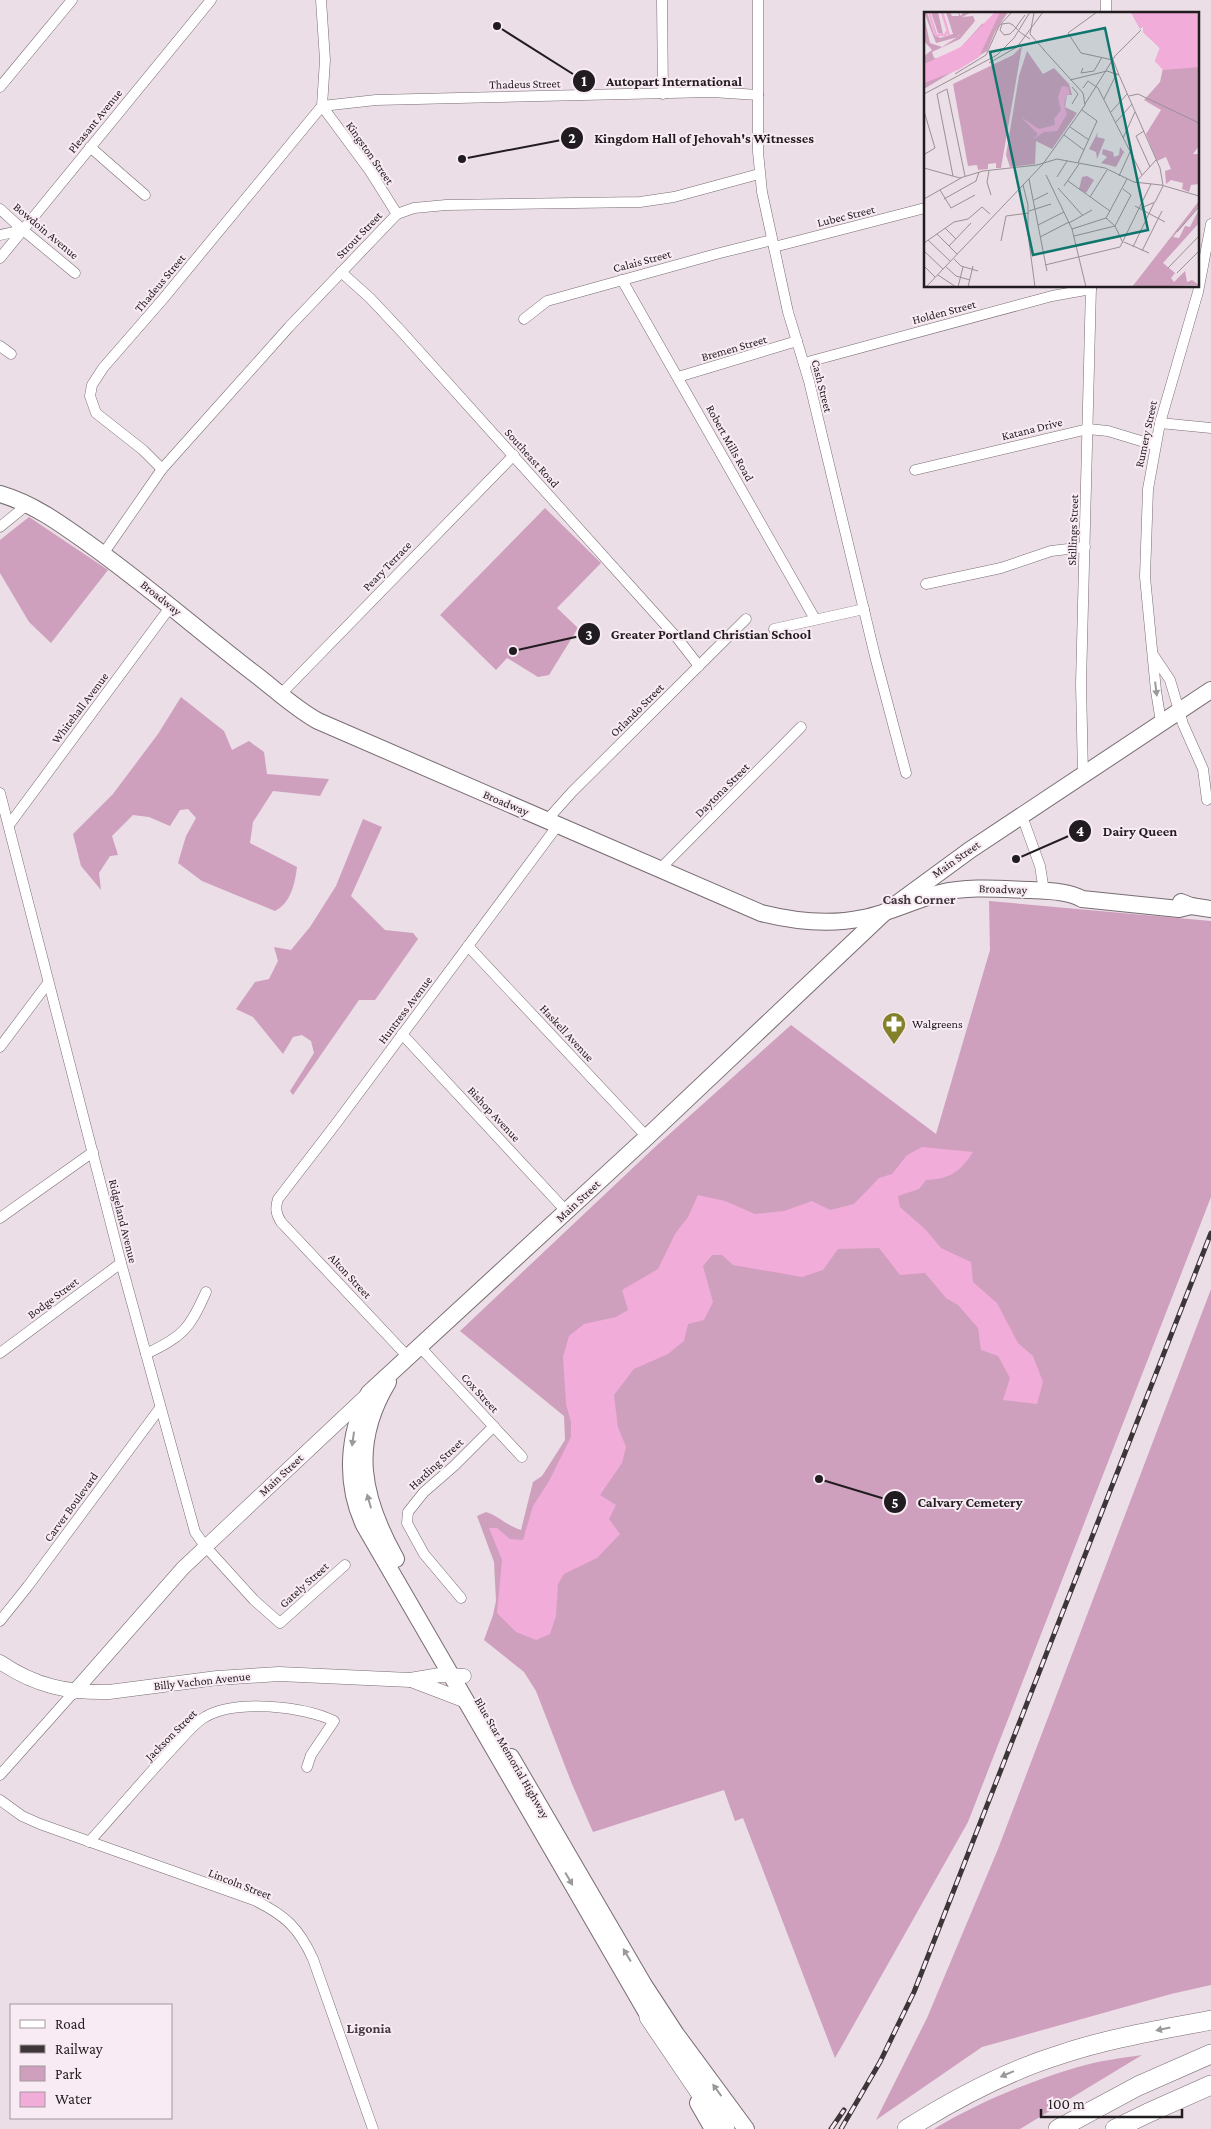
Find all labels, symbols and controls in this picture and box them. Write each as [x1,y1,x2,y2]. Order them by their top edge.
inset map [924,12,1198,288]
callout: Autopart International [571,66,752,95]
text: 1 [581,73,587,89]
text: Autopart International [605,73,742,89]
street label: Thadeus Street [489,76,562,92]
street label: Pleasant Avenue [65,86,125,156]
street label: Kingston Street [343,119,397,188]
callout: Kingdom Hall of Jehovah's Witnesses [559,123,824,152]
text: 2 [568,130,576,146]
text: Kingdom Hall of Jehovah's Witnesses [594,130,814,146]
street label: Bowdoin Avenue [11,200,81,262]
street label: Lubec Street [816,202,877,230]
street label: Strout Street [333,208,386,262]
street label: Calais Street [611,246,674,275]
street label: Thadeus Street [132,250,189,315]
street label: Holden Street [911,297,978,327]
street label: Bremen Street [700,332,769,364]
street label: Cash Street [809,358,836,415]
street label: Rumery Street [1132,398,1160,469]
street label: Robert Mills Road [703,402,757,484]
street label: Katana Drive [1000,415,1064,443]
street label: Southeast Road [502,426,563,491]
street label: Skillings Street [1065,493,1081,566]
street label: Peary Terrace [360,538,414,594]
street label: Broadway [138,577,184,619]
callout: Greater Portland Christian School [576,620,822,649]
text: Greater Portland Christian School [611,626,811,642]
text: 3 [585,627,593,643]
street label: Whitehall Avenue [49,670,111,746]
street label: Orlando Street [607,680,667,740]
one-way arrow [1152,681,1160,697]
street label: Daytona Street [692,759,753,820]
street label: Broadway [481,787,531,819]
callout: Dairy Queen [1068,817,1187,846]
text: 4 [1076,823,1084,839]
text: Dairy Queen [1103,823,1177,839]
street label: Main Street [929,837,984,881]
street label: Broadway [979,881,1028,897]
district label: Cash Corner [882,891,956,907]
street label: Huntress Avenue [375,973,435,1047]
street label: Haskell Avenue [537,1002,597,1064]
pharmacy icon: Walgreens [881,1011,907,1045]
place label: Walgreens [912,1017,963,1031]
street label: Bishop Avenue [465,1083,523,1145]
street label: Main Street [553,1176,604,1225]
street label: Ridgeland Avenue [106,1177,140,1265]
street label: Alton Street [326,1251,375,1302]
street label: Bodge Street [25,1274,82,1322]
street label: Cox Street [458,1370,502,1416]
one-way arrow [349,1431,357,1447]
street label: Harding Street [406,1434,467,1493]
street label: Main Street [256,1450,307,1499]
street label: Carver Boulevard [41,1469,101,1545]
callout: Calvary Cemetery [882,1488,1032,1517]
one-way arrow [365,1494,373,1509]
text: Calvary Cemetery [917,1494,1023,1510]
text: 5 [891,1495,899,1511]
street label: Gately Street [277,1559,332,1611]
street label: Billy Vachon Avenue [153,1669,251,1693]
street label: Blue Star Memorial Highway [472,1695,553,1821]
street label: Jackson Street [142,1706,200,1764]
street label: Lincoln Street [206,1866,274,1903]
one-way arrow [564,1873,573,1886]
one-way arrow [622,1948,631,1961]
legend [10,2004,172,2119]
text: Road [55,2016,86,2032]
district label: Ligonia [347,2020,392,2036]
one-way arrow [1155,2026,1171,2034]
text: Railway [55,2041,103,2058]
text: Park [55,2066,82,2082]
one-way arrow [1000,2071,1014,2079]
one-way arrow [712,2083,722,2097]
scale bar [1041,2086,1182,2118]
text: Water [55,2091,92,2107]
text: 100 m [1048,2096,1085,2112]

